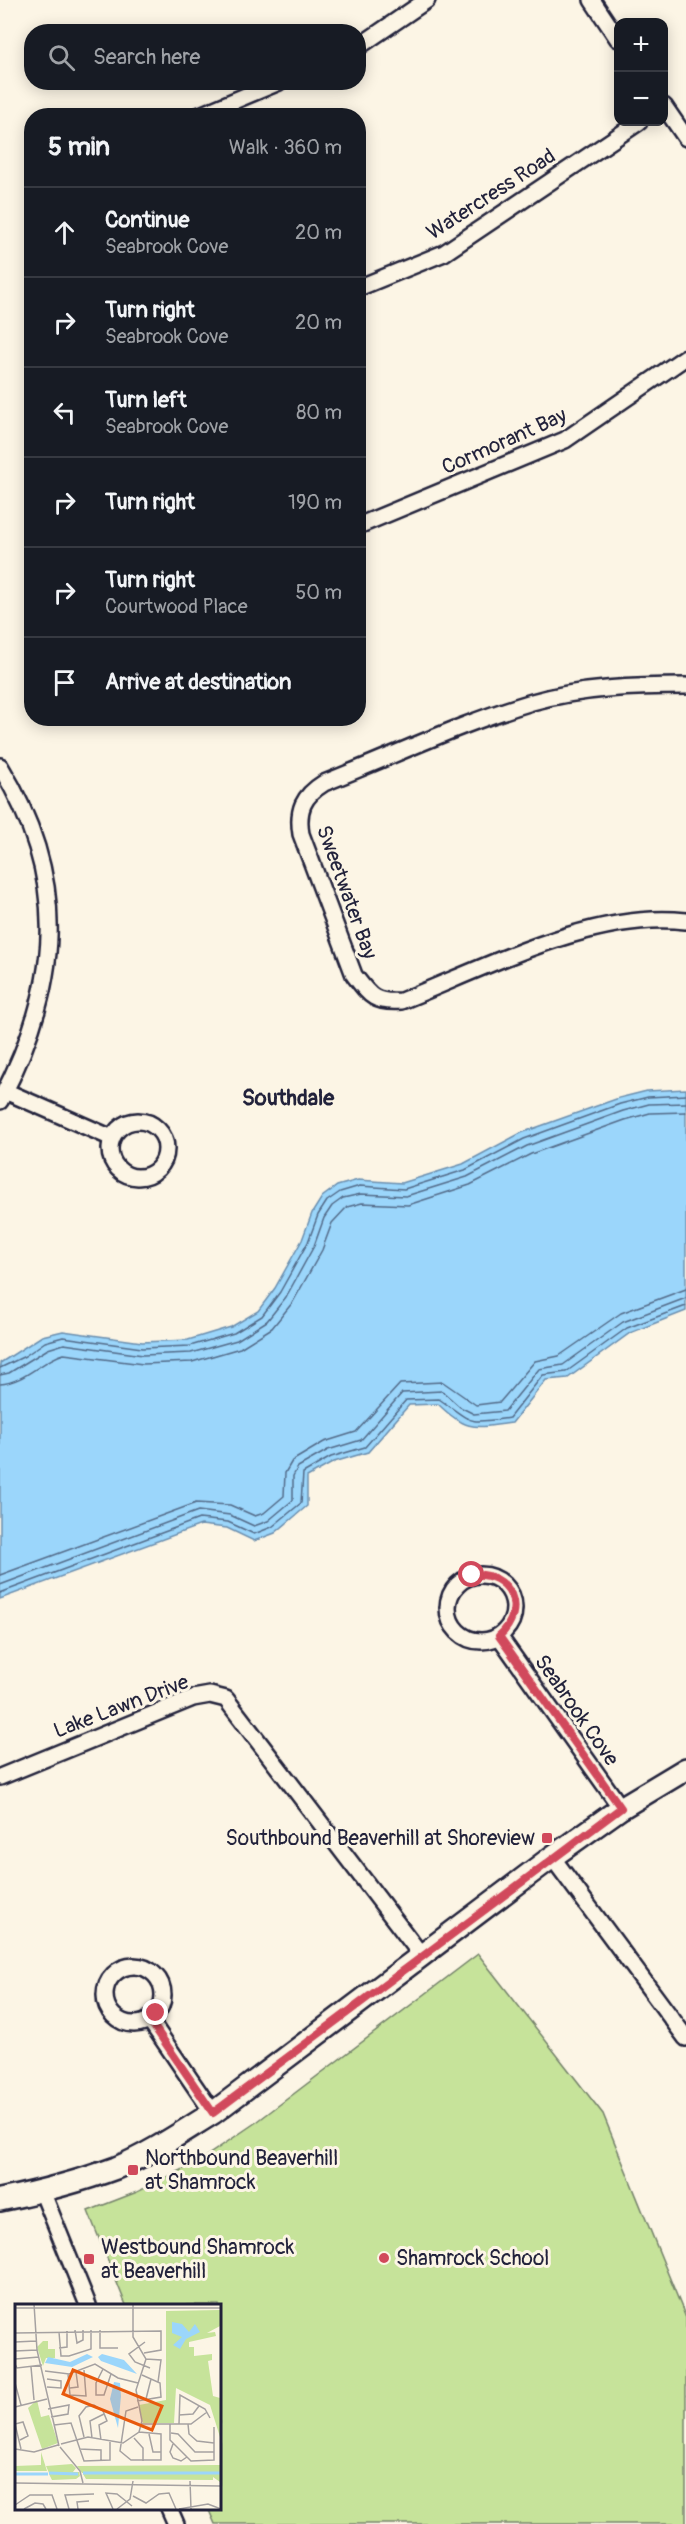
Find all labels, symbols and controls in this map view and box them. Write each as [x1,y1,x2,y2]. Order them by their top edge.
map controls [614,18,668,126]
button: + [614,18,668,72]
search box [24,24,366,90]
icon: search [45,41,78,74]
text: Search here [93,43,200,71]
button: − [614,72,668,126]
text: 5 min [48,131,110,163]
text: Walk · 360 m [229,135,342,160]
street label: Watercress Road [422,143,561,246]
text: Continue [105,206,189,234]
icon: ahead [48,216,81,249]
text: 20 m [295,220,342,245]
text: Seabrook Cove [105,234,228,259]
text: Turn right [105,296,195,324]
icon: right [48,306,81,339]
text: 20 m [295,310,342,335]
text: Seabrook Cove [105,324,228,349]
text: Turn left [105,386,187,414]
icon: left [48,396,81,429]
text: 80 m [296,400,342,425]
street label: Cormorant Bay [438,402,571,481]
text: Seabrook Cove [105,414,228,439]
icon: right [48,486,81,519]
text: Turn right [105,488,195,516]
text: 190 m [288,490,342,515]
text: Turn right [105,566,195,594]
icon: right [48,576,81,609]
text: 50 m [295,580,342,605]
text: Courtwood Place [105,594,248,619]
icon: arrive [48,666,81,699]
text: Arrive at destination [105,668,291,696]
street label: Sweetwater Bay [310,822,383,963]
district label: Southdale [242,1084,335,1112]
route start [458,1561,484,1587]
street label: Seabrook Cove [528,1649,625,1772]
street label: Lake Lawn Drive [50,1668,193,1745]
place label: Southbound Beaverhill at Shoreview [225,1825,535,1852]
marker: Southbound Beaverhill at Shoreview [540,1831,554,1845]
route end [142,1999,168,2025]
place label: Northbound Beaverhill at Shamrock [145,2145,338,2196]
marker: Northbound Beaverhill at Shamrock [126,2163,140,2177]
place label: Westbound Shamrock at Beaverhill [101,2234,295,2285]
place label: Shamrock School [396,2245,549,2272]
marker: Shamrock School [377,2251,391,2265]
marker: Westbound Shamrock at Beaverhill [82,2252,96,2266]
inset map [15,2304,220,2509]

